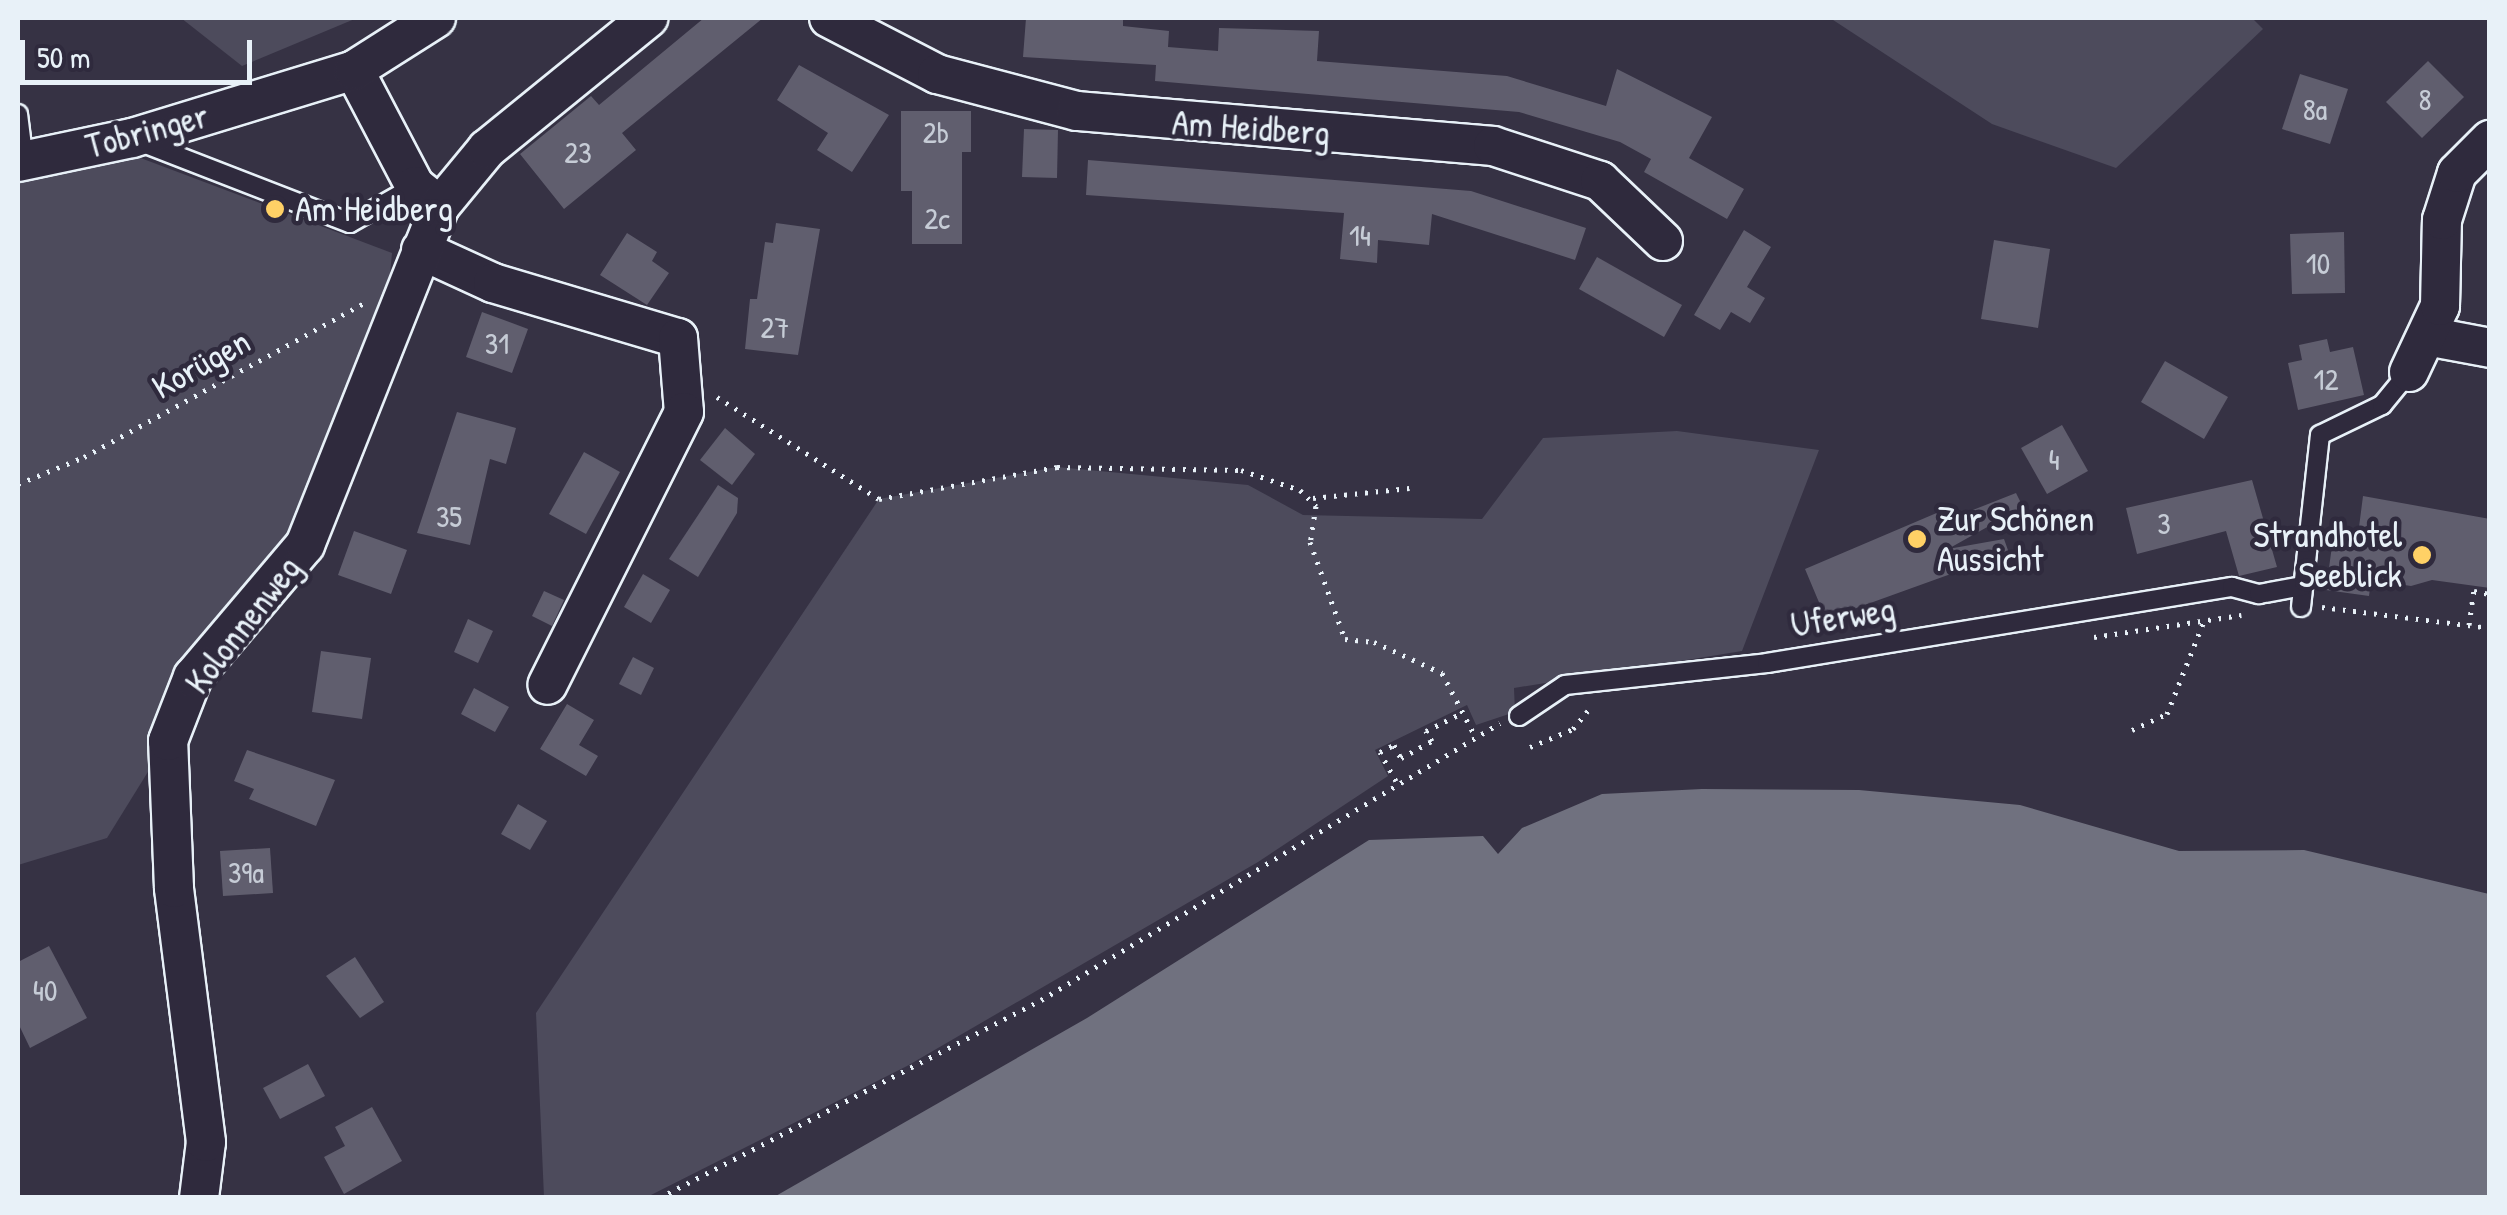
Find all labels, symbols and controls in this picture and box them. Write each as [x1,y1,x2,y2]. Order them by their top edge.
scale bar [25,20,258,82]
text: 50 m [37,37,90,77]
house number: 8 [2419,81,2431,117]
house number: 8a [2303,91,2327,127]
street label: Tobringer [81,95,213,167]
street label: Am Heidberg [1171,102,1331,154]
house number: 2b [923,114,949,150]
house number: 23 [564,134,592,170]
place label: Am Heidberg [295,188,453,230]
marker: Am Heidberg [264,198,286,220]
house number: 2c [924,200,950,236]
house number: 14 [1349,217,1371,253]
house number: 10 [2306,245,2330,281]
house number: 27 [761,309,789,345]
street label: Korügen [145,320,257,408]
house number: 31 [485,325,509,361]
house number: 12 [2314,361,2338,397]
house number: 4 [2048,441,2060,477]
house number: 35 [436,498,462,534]
place label: Zur Schönen Aussicht [1937,498,2094,580]
house number: 3 [2157,505,2171,541]
place label: Strandhotel Seeblick [2253,514,2402,596]
marker: Zur Schönen Aussicht [1906,528,1928,550]
marker: Strandhotel Seeblick [2411,544,2433,566]
street label: Kolonnenweg [176,548,310,702]
street label: Uferweg [1788,588,1898,646]
house number: 39a [228,854,264,890]
house number: 40 [33,972,57,1008]

